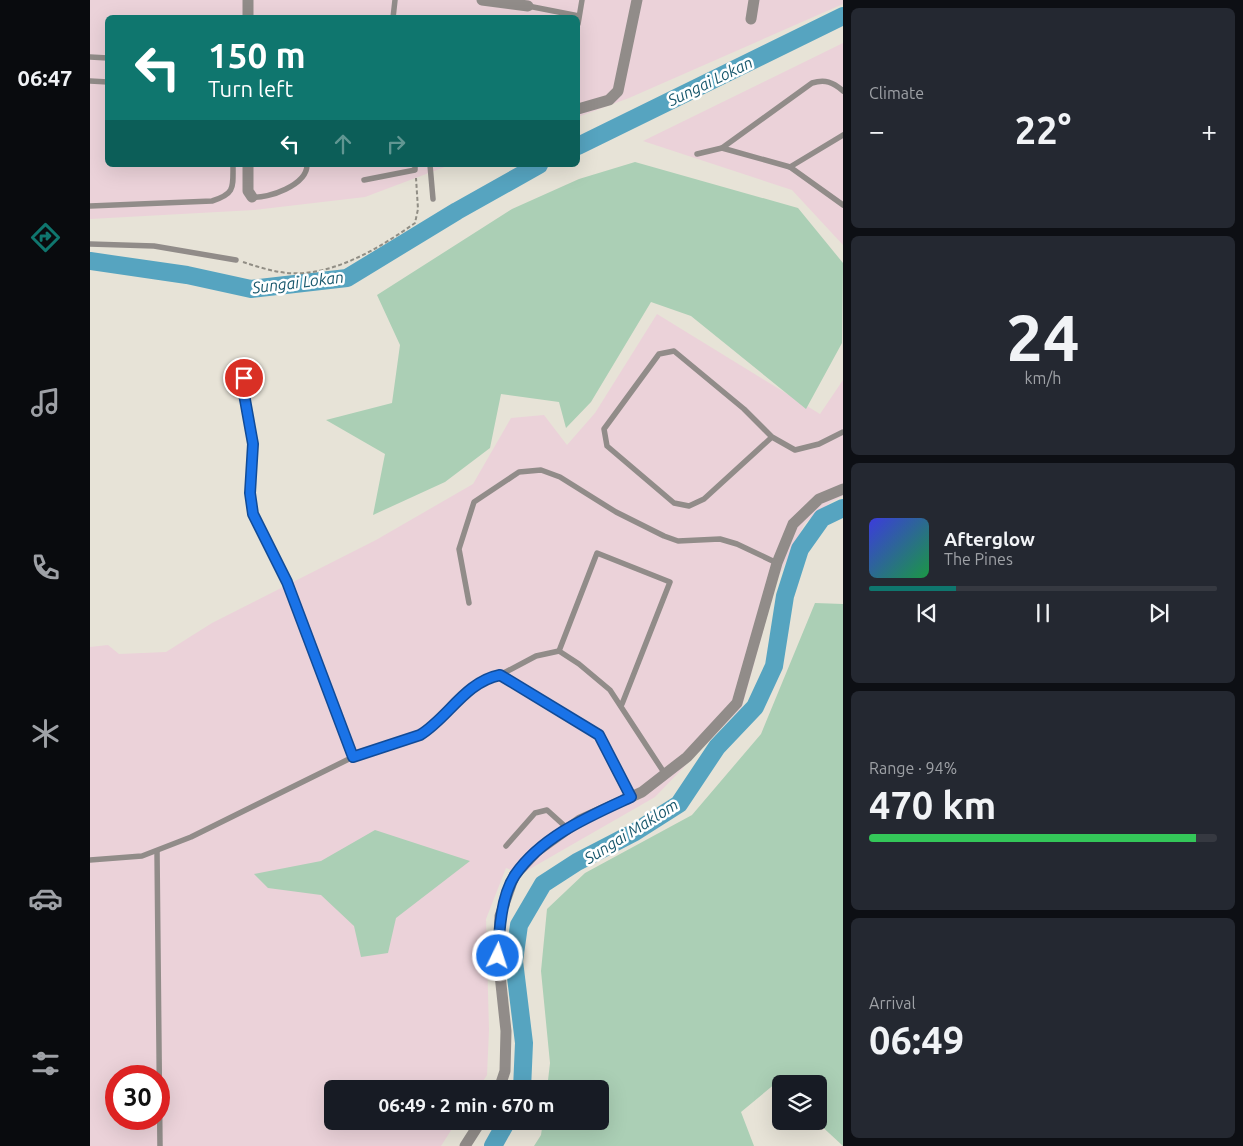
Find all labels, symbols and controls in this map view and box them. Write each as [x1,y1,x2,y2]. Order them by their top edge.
icon: left [125,35,190,100]
text: 150 m [208,35,306,75]
water label: Sungai Lokan [664,53,755,110]
text: 06:47 [17,65,73,90]
text: Turn left [208,76,293,101]
text: Climate [869,84,924,102]
text: 22° [1015,109,1071,151]
text: − [869,115,885,146]
text: + [1201,115,1217,146]
icon: left [276,130,304,158]
icon: ahead [329,130,357,158]
icon: right [382,130,410,158]
icon: directions [28,220,63,255]
water label: Sungai Lokan [250,267,345,297]
text: 24 [1006,300,1080,373]
pin [223,357,265,399]
icon: arrive [230,364,258,392]
text: km/h [1025,369,1061,387]
icon: music [28,385,63,420]
text: Afterglow [944,528,1035,550]
icon: phone [28,550,63,585]
text: The Pines [944,550,1013,568]
icon: previous [913,599,941,627]
icon: pause [1029,599,1057,627]
icon: next [1145,599,1173,627]
icon: climate [28,716,63,751]
text: Range · 94% [869,759,957,777]
text: 470 km [869,784,996,826]
water label: Sungai Maklom [580,795,681,868]
icon: car [28,881,63,916]
position arrow [471,929,523,981]
text: Arrival [869,994,916,1012]
text: 06:49 [869,1019,964,1061]
icon: filters [28,1046,63,1081]
speed limit sign: 30 [105,1065,170,1130]
map controls [772,1075,827,1130]
button: layers [772,1075,827,1130]
text: 06:49 · 2 min · 670 m [379,1094,554,1116]

